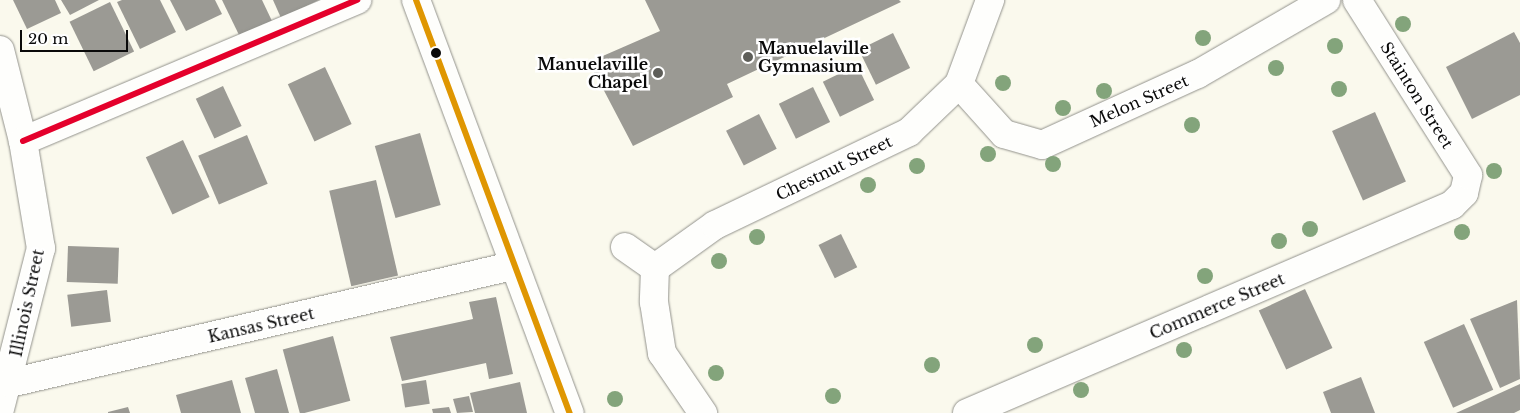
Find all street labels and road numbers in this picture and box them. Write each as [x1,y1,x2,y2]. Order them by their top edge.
street label: Stainton Street [1377,38,1457,152]
street label: Melon Street [1087,71,1191,131]
street label: Chestnut Street [773,132,895,204]
street label: Illinois Street [6,247,48,359]
street label: Commerce Street [1147,269,1287,343]
street label: Kansas Street [206,303,316,347]

